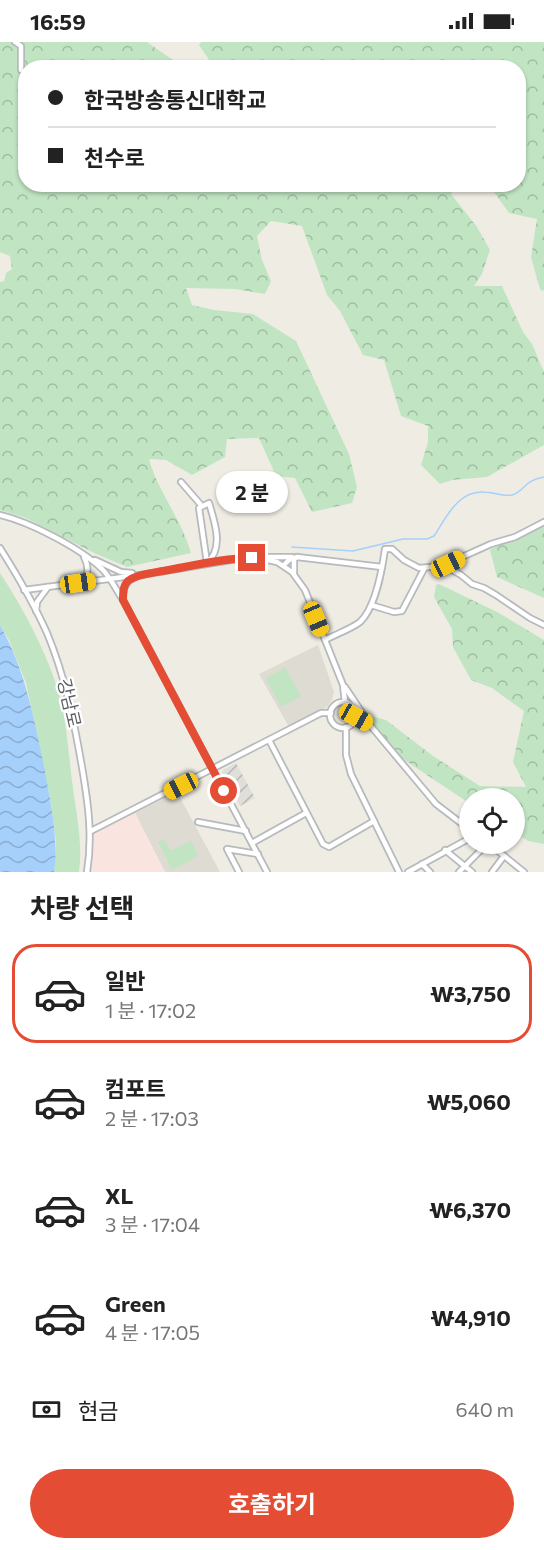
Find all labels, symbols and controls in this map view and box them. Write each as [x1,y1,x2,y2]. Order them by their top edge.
text: 16:59 [30,8,86,35]
text: 한국방송통신대학교 [84,86,266,113]
text: 천수로 [84,144,145,171]
callout: 2 분 [216,471,288,513]
text: 2 분 [235,480,269,504]
route end [238,544,265,571]
car [428,548,468,580]
car [59,572,97,594]
car [301,599,331,639]
street label: 강남로 [54,676,86,729]
car [336,700,376,734]
car [161,770,201,802]
route start [210,777,237,804]
map controls [459,788,525,854]
button: locate [459,788,525,854]
text: 차량 선택 [30,891,135,924]
icon: car [33,967,87,1021]
text: 일반 [105,967,145,994]
text: ₩3,750 [430,980,511,1007]
text: 1 분 · 17:02 [105,998,196,1022]
icon: car [33,1075,87,1129]
text: 컴포트 [105,1075,166,1102]
text: ₩5,060 [427,1088,511,1115]
text: 2 분 · 17:03 [105,1106,199,1130]
text: XL [105,1182,133,1209]
icon: car [33,1183,87,1237]
text: ₩6,370 [429,1196,511,1223]
text: 3 분 · 17:04 [105,1212,200,1236]
text: Green [105,1290,166,1317]
icon: car [33,1291,87,1345]
text: ₩4,910 [430,1304,511,1331]
text: 4 분 · 17:05 [105,1320,200,1344]
icon: cash [30,1393,63,1426]
text: 현금 [78,1397,118,1424]
text: 640 m [456,1397,514,1421]
button: 호출하기 [30,1469,514,1538]

